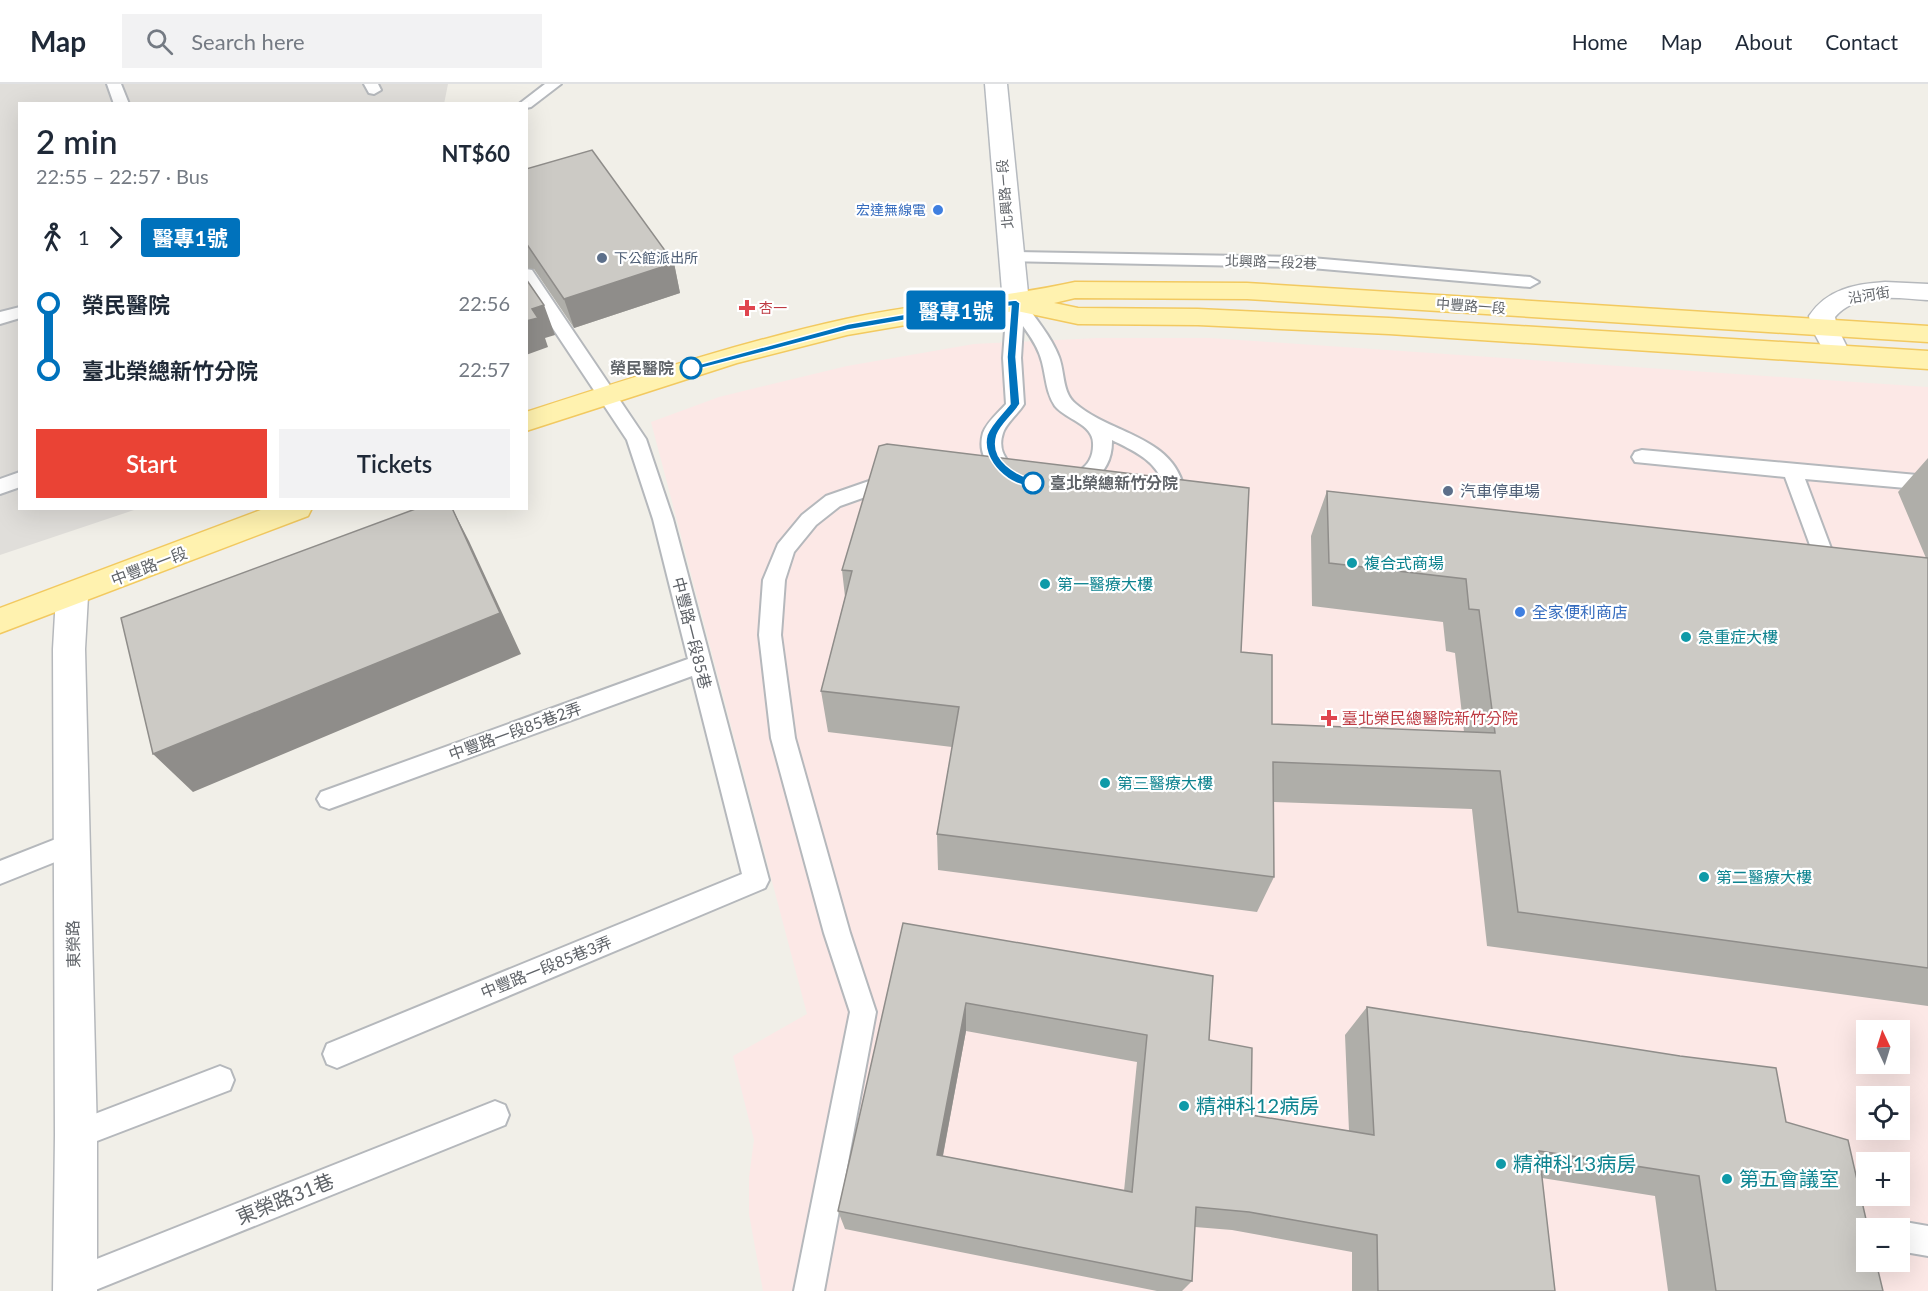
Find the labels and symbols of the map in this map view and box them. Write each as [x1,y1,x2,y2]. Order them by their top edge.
street label: 北興路ㄧ段 [993,158,1016,230]
place label: 宏達無線電 [856,201,926,218]
marker: 宏達無線電 [931,203,945,217]
place label: 下公館派出所 [614,249,698,266]
marker: 下公館派出所 [595,251,609,265]
street label: 北興路ㄧ段2巷 [1225,251,1317,272]
street label: 沿河街 [1847,283,1891,306]
line badge: 醫專1號 [914,290,998,330]
street label: 中豐路一段 [1436,295,1507,316]
place label: 杏一 [759,299,787,316]
marker: 杏一 [740,301,754,315]
marker: 榮民醫院 [680,357,702,379]
place label: 榮民醫院 [610,358,674,377]
marker: 臺北榮總新竹分院 [1022,472,1044,494]
place label: 臺北榮總新竹分院 [1050,473,1178,492]
place label: 汽車停車場 [1460,481,1540,500]
marker: 汽車停車場 [1441,484,1455,498]
street label: 中豐路一段 [108,542,190,589]
place label: 複合式商場 [1364,553,1444,572]
marker: 複合式商場 [1345,556,1359,570]
place label: 第一醫療大樓 [1057,574,1153,593]
street label: 中豐路一段85巷 [669,575,716,691]
marker: 第一醫療大樓 [1038,577,1052,591]
place label: 全家便利商店 [1532,602,1628,621]
marker: 全家便利商店 [1513,605,1527,619]
place label: 急重症大樓 [1698,627,1778,646]
marker: 急重症大樓 [1679,630,1693,644]
street label: 中豐路一段85巷2弄 [446,698,584,763]
place label: 臺北榮民總醫院新竹分院 [1342,708,1518,727]
marker: 臺北榮民總醫院新竹分院 [1320,709,1338,727]
place label: 第三醫療大樓 [1117,773,1213,792]
marker: 第三醫療大樓 [1098,776,1112,790]
place label: 第二醫療大樓 [1716,867,1812,886]
marker: 第二醫療大樓 [1697,870,1711,884]
street label: 東榮路 [63,920,82,968]
street label: 中豐路一段85巷3弄 [477,932,614,1002]
north arrow [1856,1020,1910,1074]
place label: 精神科12病房 [1196,1093,1319,1117]
marker: 精神科12病房 [1177,1099,1191,1113]
place label: 精神科13病房 [1513,1151,1636,1175]
marker: 精神科13病房 [1494,1157,1508,1171]
place label: 第五會議室 [1739,1166,1839,1190]
street label: 東榮路31巷 [232,1168,337,1229]
marker: 第五會議室 [1720,1172,1734,1186]

